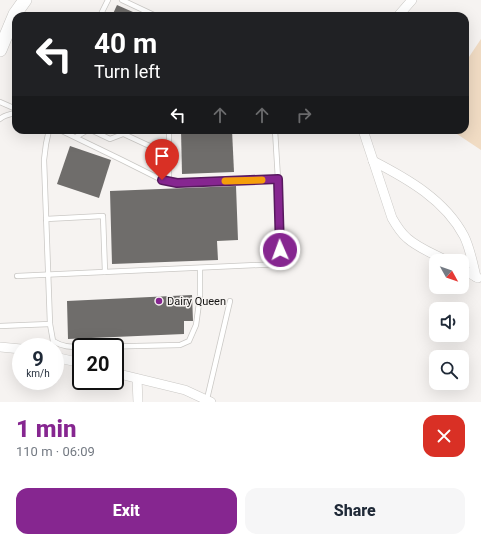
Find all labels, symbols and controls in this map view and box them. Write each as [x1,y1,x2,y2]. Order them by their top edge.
text: 40 m [94,27,157,60]
icon: left [28,28,80,80]
text: Turn left [94,61,160,82]
icon: left [167,104,189,126]
icon: ahead [209,104,231,126]
icon: ahead [251,104,273,126]
icon: right [293,104,315,126]
pin [145,139,179,180]
icon: arrive [151,145,173,167]
position arrow [259,229,301,271]
north arrow [429,254,469,294]
map controls [429,254,469,390]
place label: Dairy Queen [167,295,226,308]
marker: Dairy Queen [154,296,164,306]
button: sound [429,302,469,342]
speed limit sign: 20 [72,338,124,390]
text: 9 [32,347,44,371]
button: search [429,350,469,390]
text: km/h [26,368,50,379]
text: 1 min [16,415,77,443]
button: close [423,415,465,457]
text: 110 m · 06:09 [16,444,95,459]
button: Exit [16,488,237,534]
button: Share [245,488,465,534]

